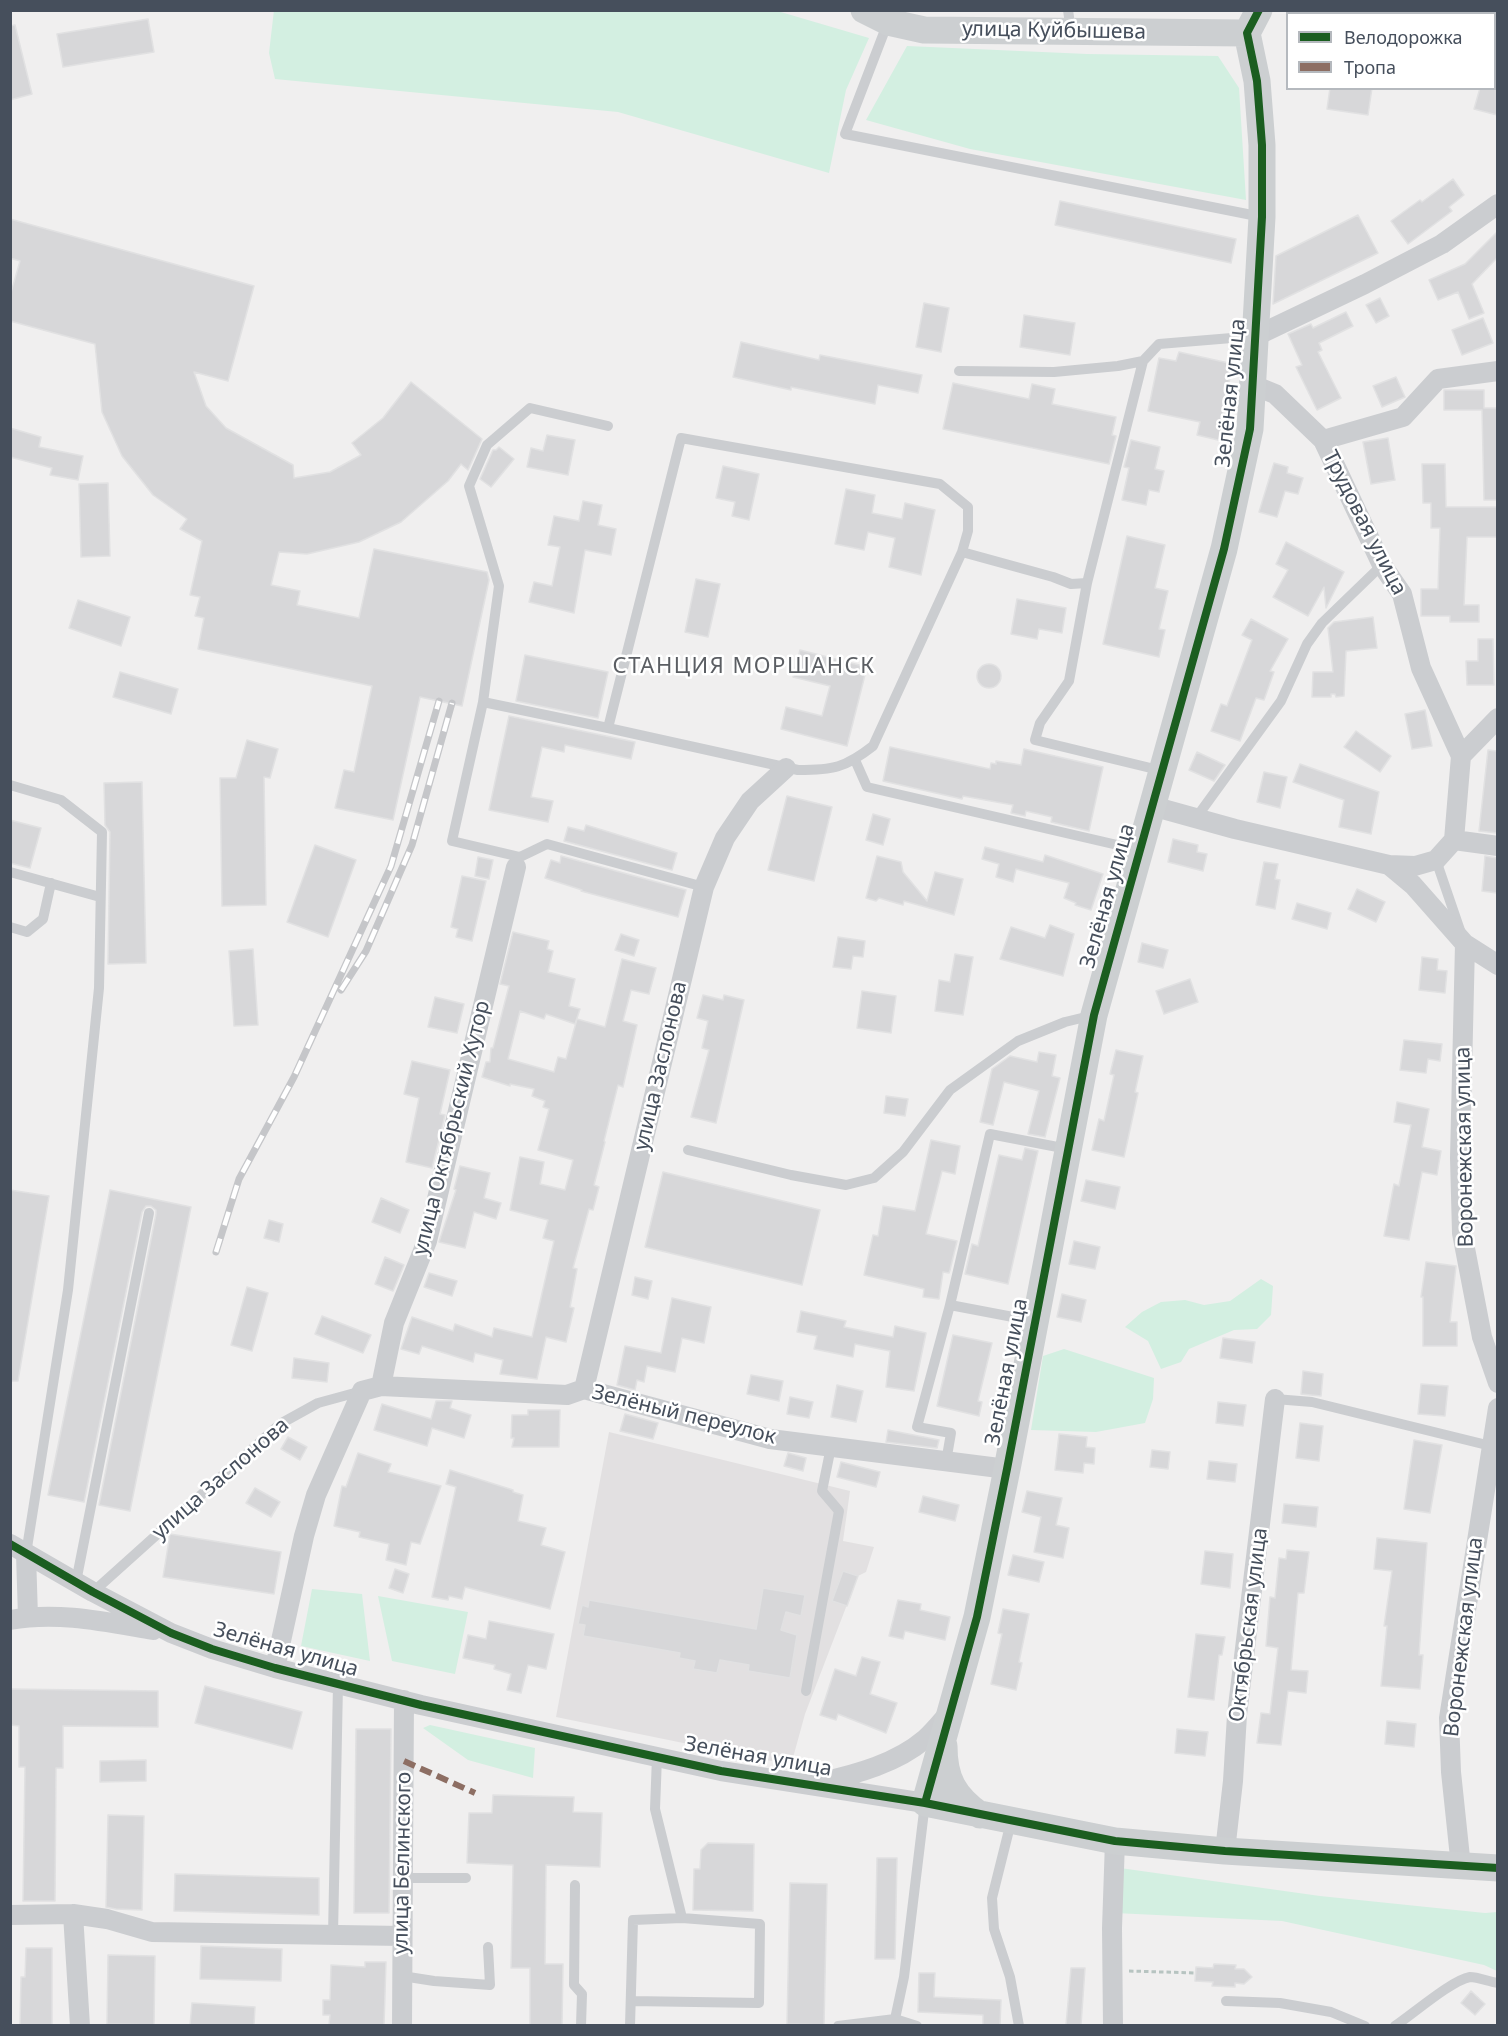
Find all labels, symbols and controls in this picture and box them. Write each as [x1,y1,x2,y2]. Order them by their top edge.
legend [1286,12,1496,90]
street label: улица Куйбышева [962,17,1146,45]
text: Велодорожка [1344,25,1462,49]
text: Тропа [1344,55,1396,79]
street label: Зелёная улица [1211,317,1251,469]
street label: Трудовая улица [1317,447,1411,599]
district label: СТАНЦИЯ МОРШАНСК [613,654,875,680]
street label: Зелёная улица [1075,821,1141,971]
street label: улица Заслонова [629,979,693,1153]
street label: улица Октябрьский Хутор [408,998,496,1258]
street label: Воронежская улица [1451,1046,1479,1248]
street label: Зелёная улица [980,1296,1034,1448]
street label: Зелёный переулок [589,1380,779,1450]
street label: улица Заслонова [148,1413,294,1545]
street label: Октябрьская улица [1225,1526,1273,1724]
street label: Воронежская улица [1439,1536,1489,1738]
street label: Зелёная улица [211,1617,361,1683]
street label: Зелёная улица [682,1732,834,1782]
street label: улица Белинского [389,1771,417,1955]

